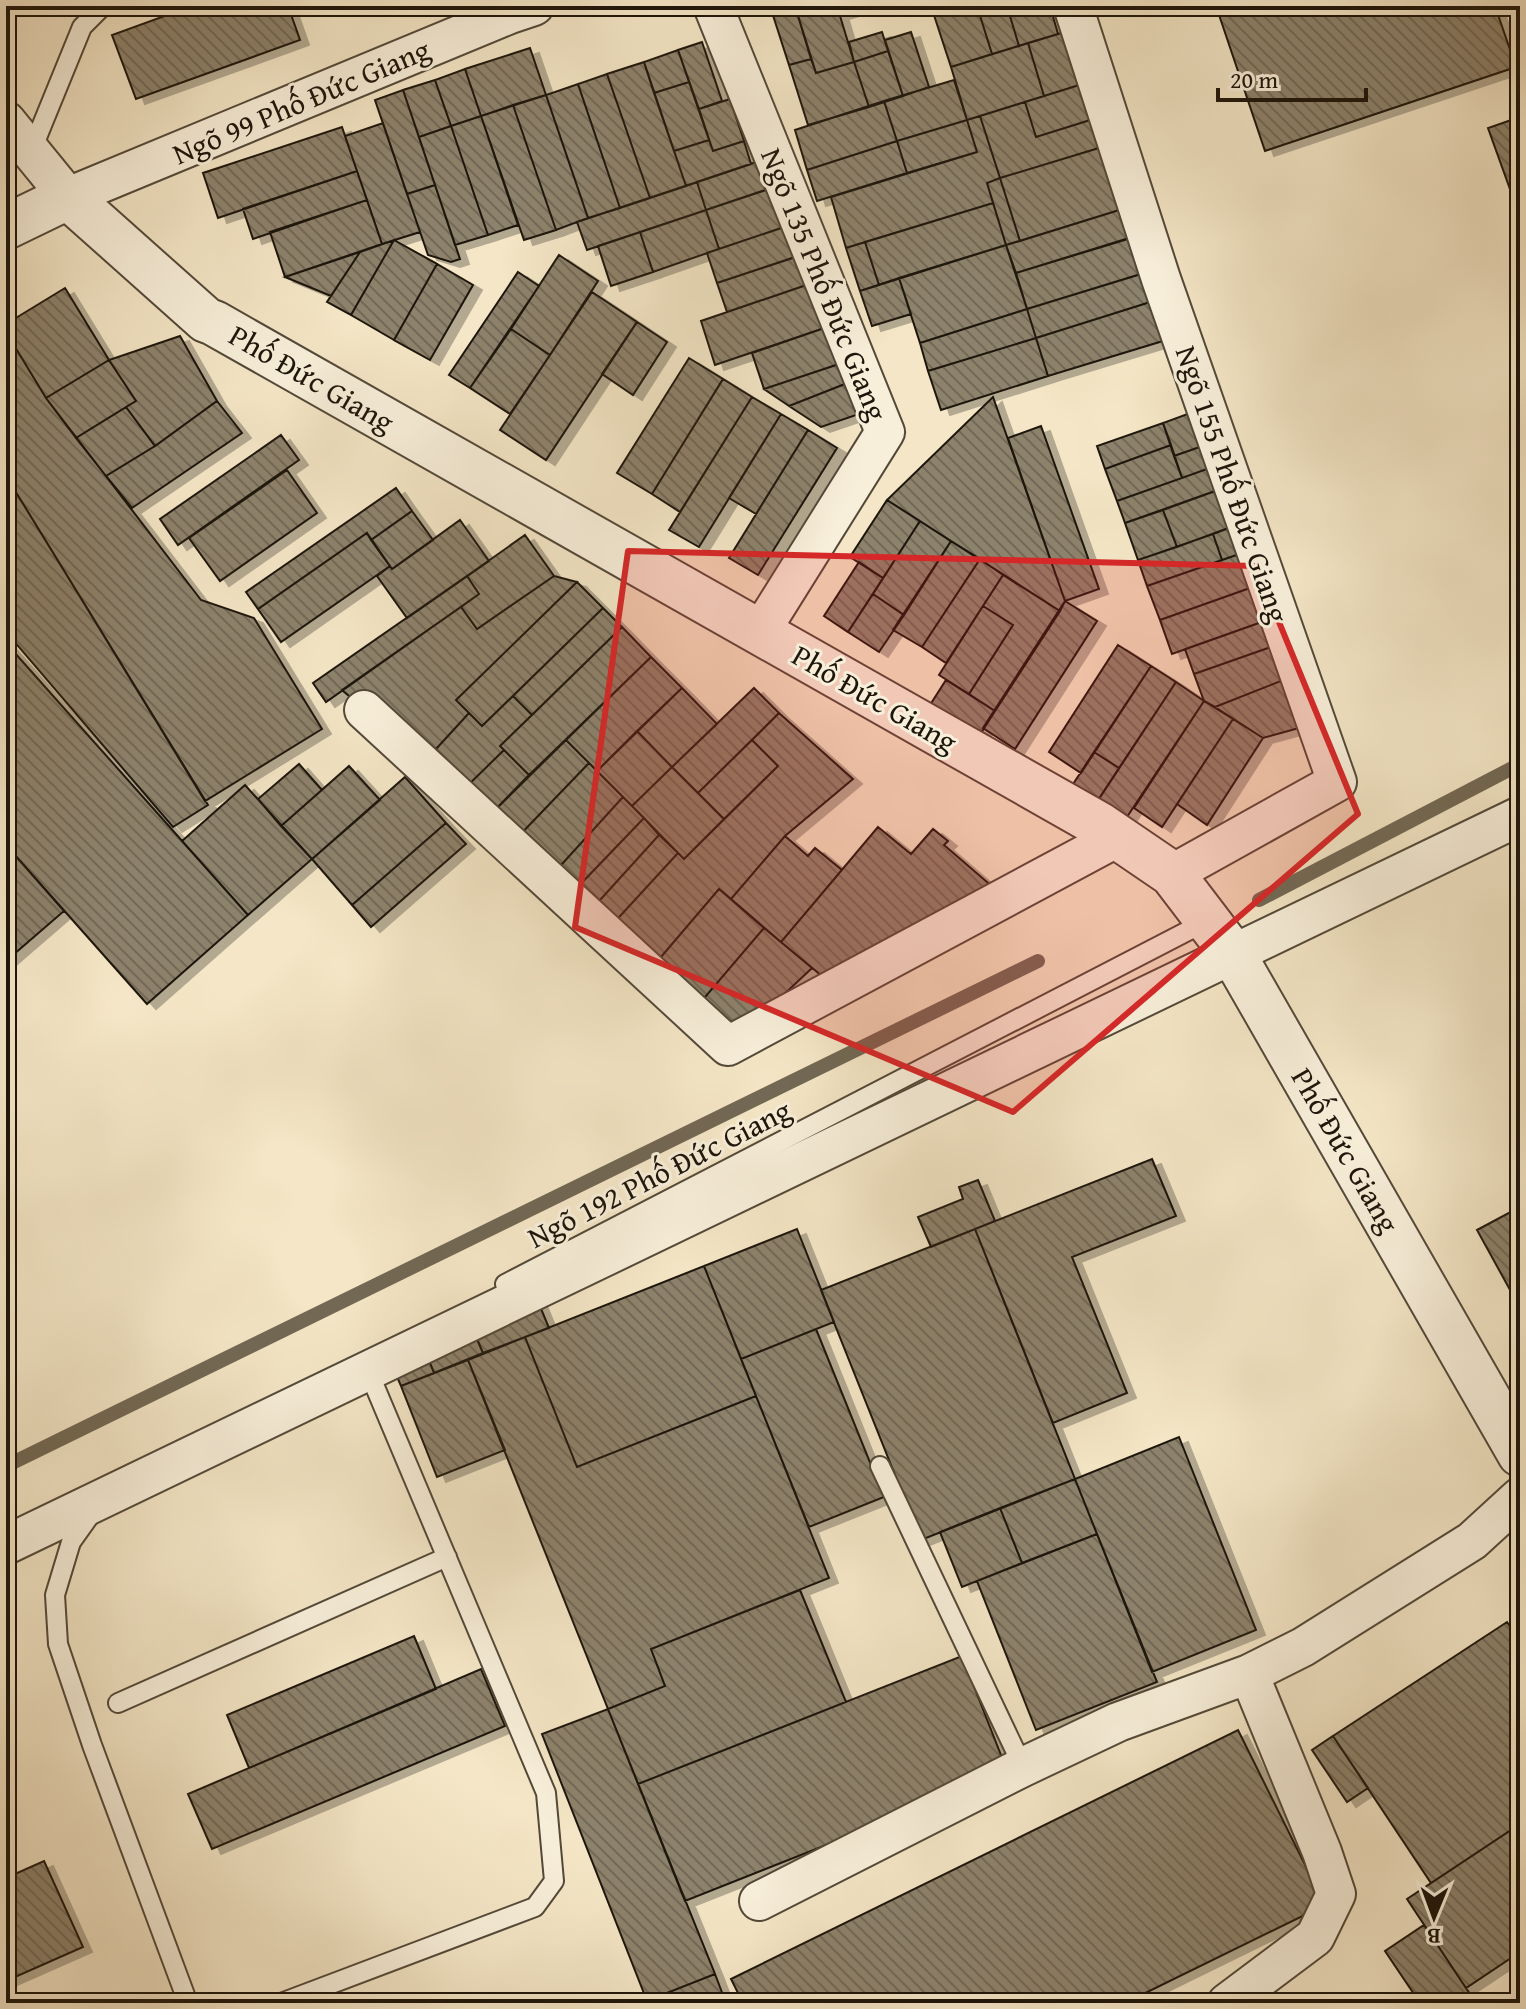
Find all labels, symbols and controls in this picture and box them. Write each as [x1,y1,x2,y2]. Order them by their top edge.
street label: Ngõ 99 Phố Đức Giang [165,27,437,175]
scale bar [1218,52,1366,102]
text: 20 m [1230,62,1278,97]
street label: Ngõ 135 Phố Đức Giang [750,141,900,427]
street label: Phố Đức Giang [221,313,403,443]
street label: Ngõ 155 Phố Đức Giang [1165,340,1301,629]
street label: Phố Đức Giang [784,633,966,763]
street label: Phố Đức Giang [1281,1059,1411,1241]
street label: Ngõ 192 Phố Đức Giang [520,1087,798,1259]
north arrow [1394,1877,1474,1957]
text: B [1427,1921,1441,1953]

